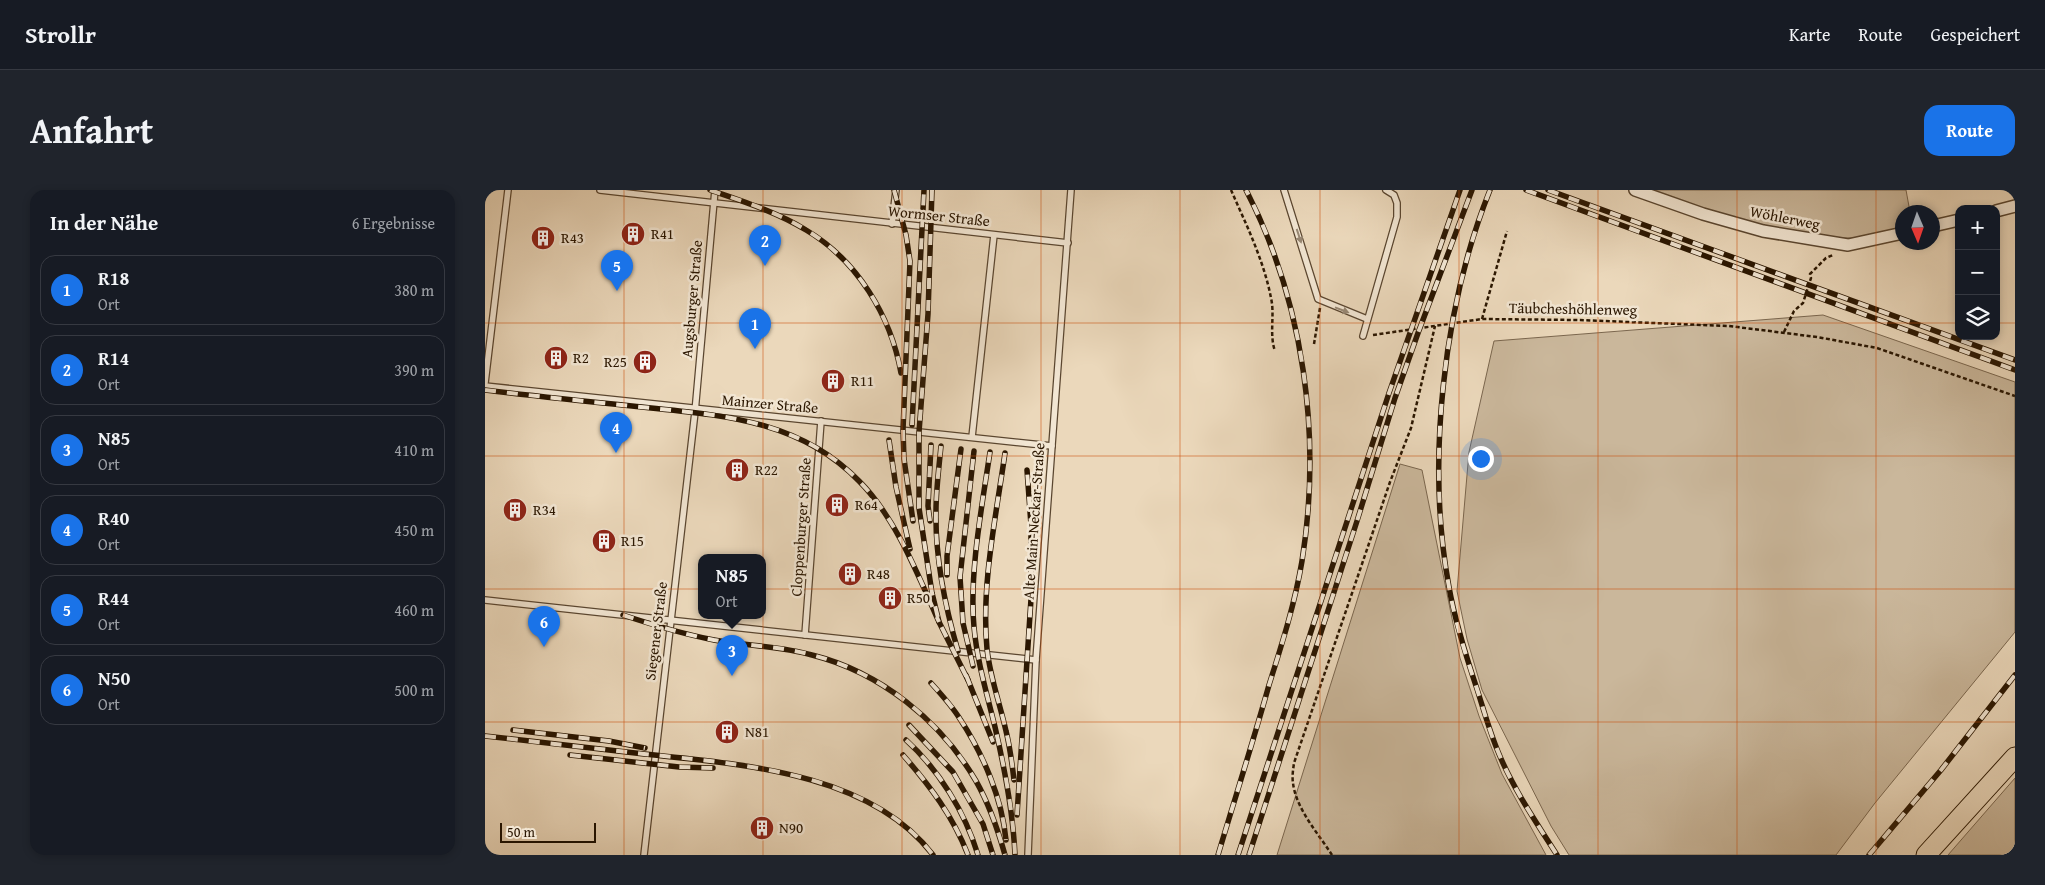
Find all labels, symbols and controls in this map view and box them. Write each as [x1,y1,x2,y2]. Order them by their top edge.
text: Strollr [25,17,96,52]
text: Karte [1789,21,1830,48]
text: Route [1858,21,1903,48]
text: Gespeichert [1931,21,2020,48]
text: Anfahrt [30,105,153,156]
button: Route [1924,105,2015,156]
street label: Wormser Straße [887,200,991,231]
street label: Wöhlerweg [1748,200,1823,235]
north arrow [1895,205,1940,250]
map controls [1955,205,2000,340]
button: + [1955,205,2000,250]
text: In der Nähe [50,207,158,238]
text: 6 Ergebnisse [352,211,435,235]
building icon: R41 [620,221,646,247]
place label: R41 [651,223,674,244]
building icon: R43 [530,225,556,251]
pin: 2 [749,225,781,266]
place label: R43 [561,227,584,248]
one-way arrow [1296,229,1303,244]
street label: Augsburger Straße [676,239,707,359]
pin: 5 [601,250,633,291]
button: − [1955,250,2000,295]
text: R18 [98,264,129,292]
text: 1 [63,278,71,302]
text: 380 m [394,278,434,302]
text: Ort [98,292,120,316]
button: layers [1955,295,2000,340]
street label: Täubcheshöhlenweg [1509,297,1638,320]
one-way arrow [1335,306,1350,314]
pin: 1 [739,308,771,349]
text: R14 [98,344,129,372]
building icon: R2 [543,345,569,371]
place label: R2 [573,347,589,368]
building icon: R25 [632,349,658,375]
place label: R25 [604,351,627,372]
text: 2 [63,358,71,382]
text: 390 m [394,358,434,382]
building icon: R11 [820,368,846,394]
place label: R11 [851,370,874,391]
text: Ort [98,372,120,396]
street label: Mainzer Straße [721,389,819,418]
pin: 4 [600,412,632,453]
text: N85 [98,424,130,452]
text: 3 [63,438,71,462]
text: 410 m [394,438,434,462]
street label: Alte Main-Neckar-Straße [1018,442,1049,600]
your location [1468,446,1494,472]
text: Ort [98,452,120,476]
building icon: R22 [724,457,750,483]
street label: Cloppenburger Straße [785,457,816,597]
place label: R22 [755,459,778,480]
building icon: R64 [824,492,850,518]
place label: R64 [855,494,878,515]
building icon: R34 [502,497,528,523]
place label: R34 [533,499,556,520]
text: R40 [98,504,129,532]
text: 4 [63,518,71,542]
text: 450 m [394,518,434,542]
building icon: R15 [591,528,617,554]
place label: R15 [621,530,644,551]
text: Ort [98,532,120,556]
popup [698,554,766,619]
text: N85 [716,561,748,589]
building icon: R48 [837,561,863,587]
place label: R48 [867,563,890,584]
street label: Siegener Straße [639,580,672,682]
text: R44 [98,584,129,612]
building icon: R50 [877,585,903,611]
place label: R50 [907,587,930,608]
text: Ort [716,589,738,613]
text: 5 [63,598,71,622]
text: 460 m [394,598,434,622]
pin: 6 [528,606,560,647]
text: Ort [98,612,120,636]
pin: 3 [716,635,748,676]
text: N50 [98,664,130,692]
text: 6 [63,678,71,702]
text: 500 m [394,678,434,702]
text: Ort [98,692,120,716]
building icon: N81 [714,719,740,745]
place label: N81 [745,721,769,742]
building icon: N90 [749,815,775,841]
place label: N90 [779,817,803,838]
scale bar [500,820,596,843]
text: 50 m [507,822,535,842]

